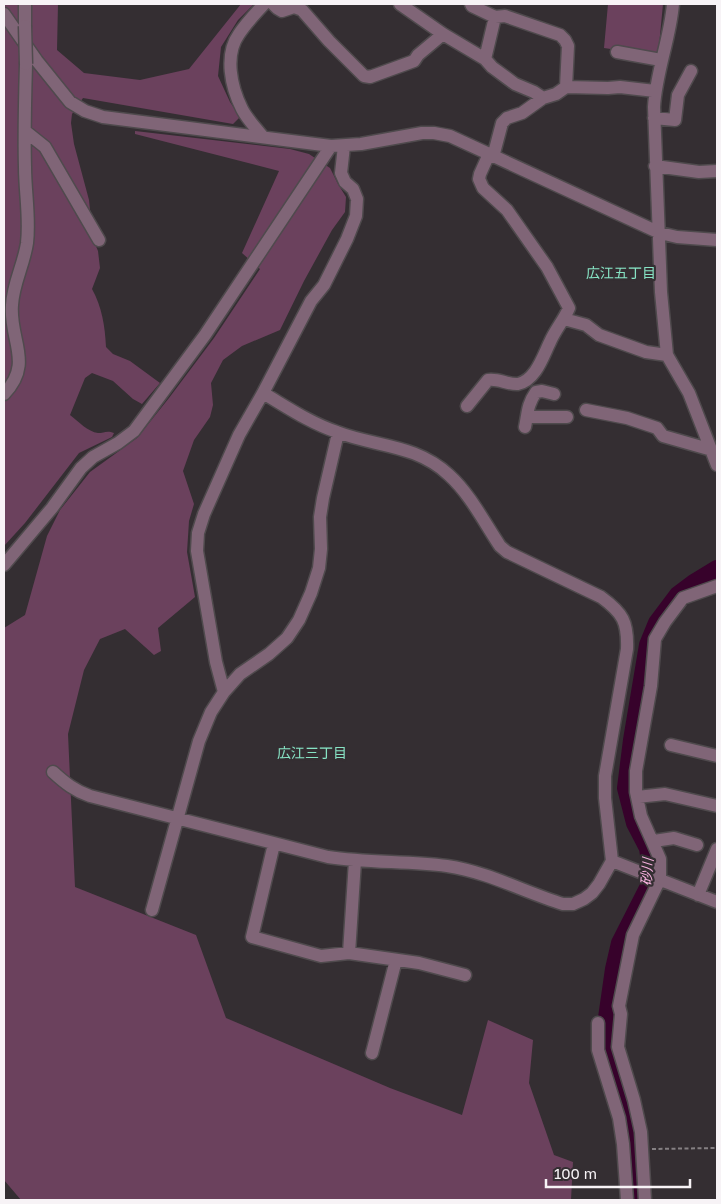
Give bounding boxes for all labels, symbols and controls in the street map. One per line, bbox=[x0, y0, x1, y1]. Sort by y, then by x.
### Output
district label: 広江五丁目 bbox=[586, 264, 656, 281]
district label: 広江三丁目 bbox=[277, 744, 347, 761]
water label: 砂川 bbox=[637, 855, 656, 887]
scale bar bbox=[546, 1156, 690, 1188]
text: 100 m bbox=[554, 1164, 597, 1182]

